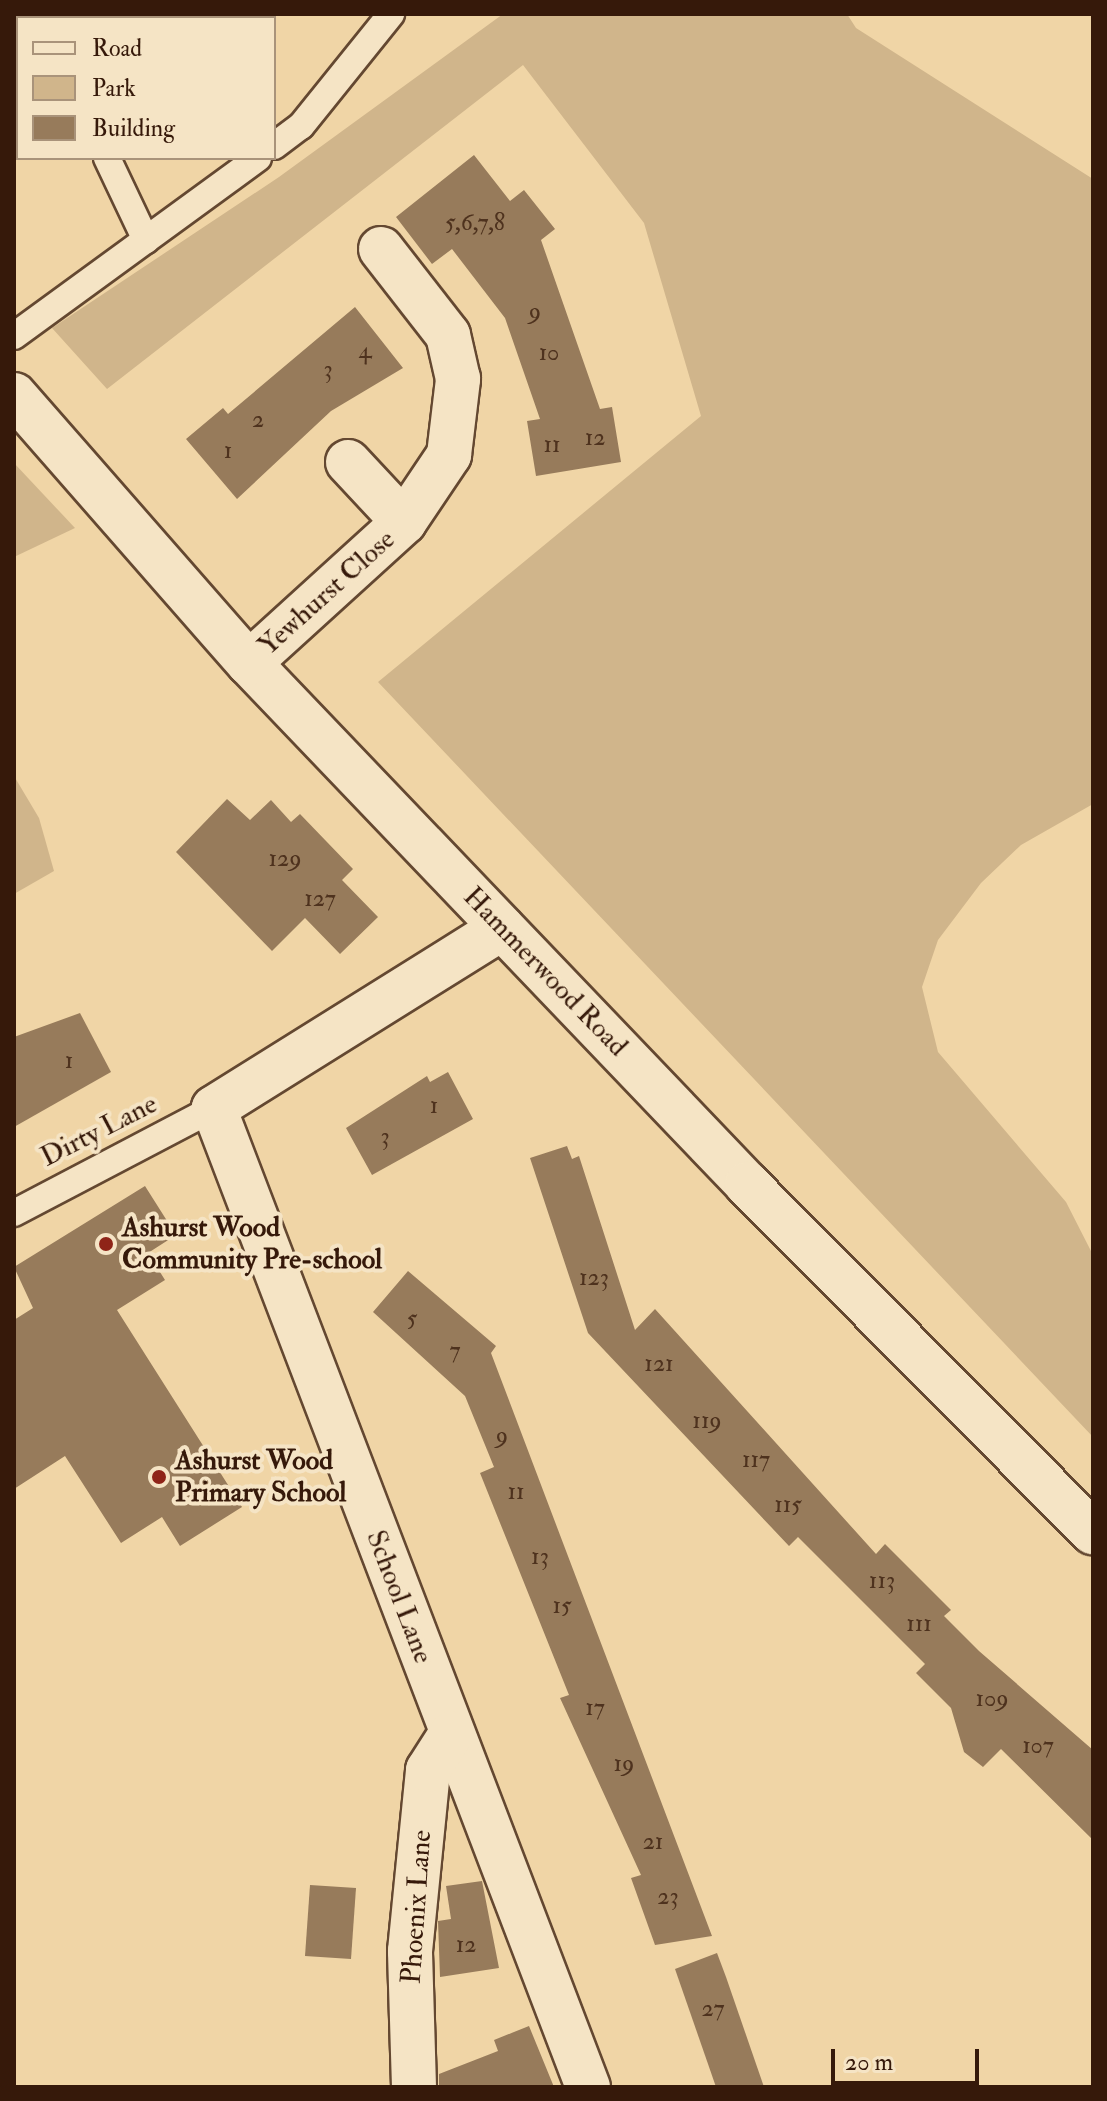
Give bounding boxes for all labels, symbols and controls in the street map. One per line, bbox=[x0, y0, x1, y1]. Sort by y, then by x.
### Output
legend bbox=[16, 16, 276, 160]
text: Road bbox=[92, 33, 142, 64]
text: Park bbox=[92, 73, 136, 104]
text: Building bbox=[92, 113, 175, 144]
house number: 5,6,7,8 bbox=[445, 209, 505, 237]
house number: 9 bbox=[529, 298, 541, 326]
house number: 4 bbox=[359, 337, 371, 365]
house number: 10 bbox=[539, 339, 559, 367]
house number: 3 bbox=[323, 356, 333, 384]
house number: 2 bbox=[252, 406, 264, 434]
house number: 12 bbox=[585, 424, 605, 452]
house number: 11 bbox=[543, 431, 561, 459]
house number: 1 bbox=[224, 437, 232, 465]
street label: Yewhurst Close bbox=[252, 523, 402, 663]
house number: 129 bbox=[268, 845, 302, 873]
street label: Hammerwood Road bbox=[456, 880, 634, 1064]
house number: 127 bbox=[304, 885, 336, 913]
house number: 1 bbox=[65, 1047, 73, 1075]
street label: Dirty Lane bbox=[35, 1087, 163, 1175]
house number: 1 bbox=[430, 1092, 438, 1120]
house number: 3 bbox=[380, 1123, 390, 1151]
place label: Ashurst Wood Community Pre-school bbox=[122, 1211, 382, 1277]
marker: Ashurst Wood Community Pre-school bbox=[97, 1235, 115, 1253]
house number: 123 bbox=[579, 1264, 609, 1292]
house number: 5 bbox=[407, 1305, 417, 1333]
house number: 7 bbox=[449, 1337, 461, 1365]
house number: 121 bbox=[644, 1350, 674, 1378]
house number: 119 bbox=[692, 1407, 722, 1435]
house number: 9 bbox=[496, 1422, 508, 1450]
place label: Ashurst Wood Primary School bbox=[175, 1444, 346, 1510]
house number: 117 bbox=[742, 1446, 770, 1474]
marker: Ashurst Wood Primary School bbox=[150, 1468, 168, 1486]
house number: 11 bbox=[507, 1478, 525, 1506]
house number: 115 bbox=[774, 1491, 802, 1519]
street label: School Lane bbox=[358, 1526, 440, 1668]
house number: 13 bbox=[531, 1543, 549, 1571]
house number: 113 bbox=[869, 1567, 895, 1595]
house number: 15 bbox=[552, 1592, 572, 1620]
house number: 111 bbox=[906, 1610, 932, 1638]
house number: 109 bbox=[975, 1685, 1009, 1713]
house number: 17 bbox=[585, 1694, 605, 1722]
house number: 107 bbox=[1022, 1732, 1054, 1760]
house number: 19 bbox=[614, 1750, 634, 1778]
house number: 21 bbox=[643, 1828, 663, 1856]
street label: Phoenix Lane bbox=[395, 1829, 439, 1985]
house number: 23 bbox=[657, 1883, 679, 1911]
house number: 12 bbox=[456, 1931, 476, 1959]
house number: 27 bbox=[701, 1995, 725, 2023]
scale bar bbox=[835, 2033, 983, 2083]
text: 20 m bbox=[845, 2047, 893, 2078]

